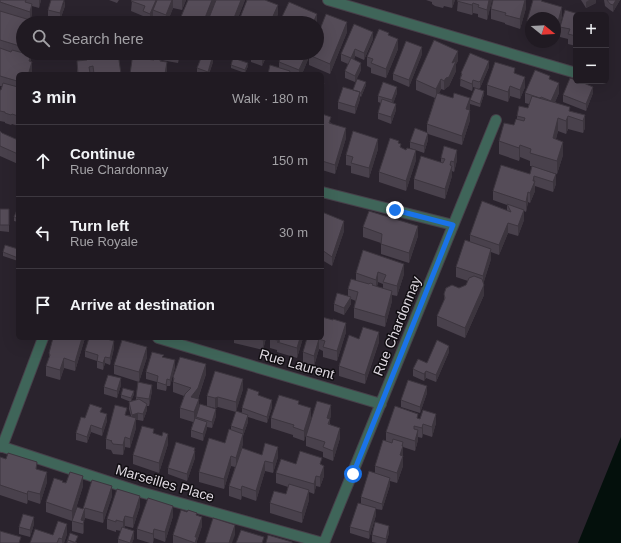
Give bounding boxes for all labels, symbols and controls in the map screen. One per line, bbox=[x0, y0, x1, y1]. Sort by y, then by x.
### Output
north arrow bbox=[525, 12, 561, 48]
map controls bbox=[573, 12, 609, 84]
button: + bbox=[573, 12, 609, 48]
search box bbox=[16, 16, 324, 60]
icon: search bbox=[30, 27, 52, 49]
text: Search here bbox=[62, 30, 144, 47]
button: − bbox=[573, 48, 609, 84]
text: 3 min bbox=[32, 88, 76, 107]
text: Walk · 180 m bbox=[232, 91, 308, 106]
text: Continue bbox=[70, 145, 135, 162]
icon: ahead bbox=[32, 150, 54, 172]
text: 150 m bbox=[272, 153, 308, 168]
text: Rue Chardonnay bbox=[70, 162, 168, 177]
route end bbox=[386, 201, 404, 219]
text: Turn left bbox=[70, 217, 129, 234]
icon: left bbox=[32, 222, 54, 244]
text: 30 m bbox=[279, 225, 308, 240]
text: Rue Royale bbox=[70, 234, 138, 249]
street label: Rue Chardonnay bbox=[370, 274, 424, 378]
icon: arrive bbox=[32, 294, 54, 316]
text: Arrive at destination bbox=[70, 296, 215, 313]
street label: Rue Laurent bbox=[258, 346, 336, 382]
street label: Marseilles Place bbox=[114, 461, 216, 505]
route start bbox=[344, 465, 362, 483]

